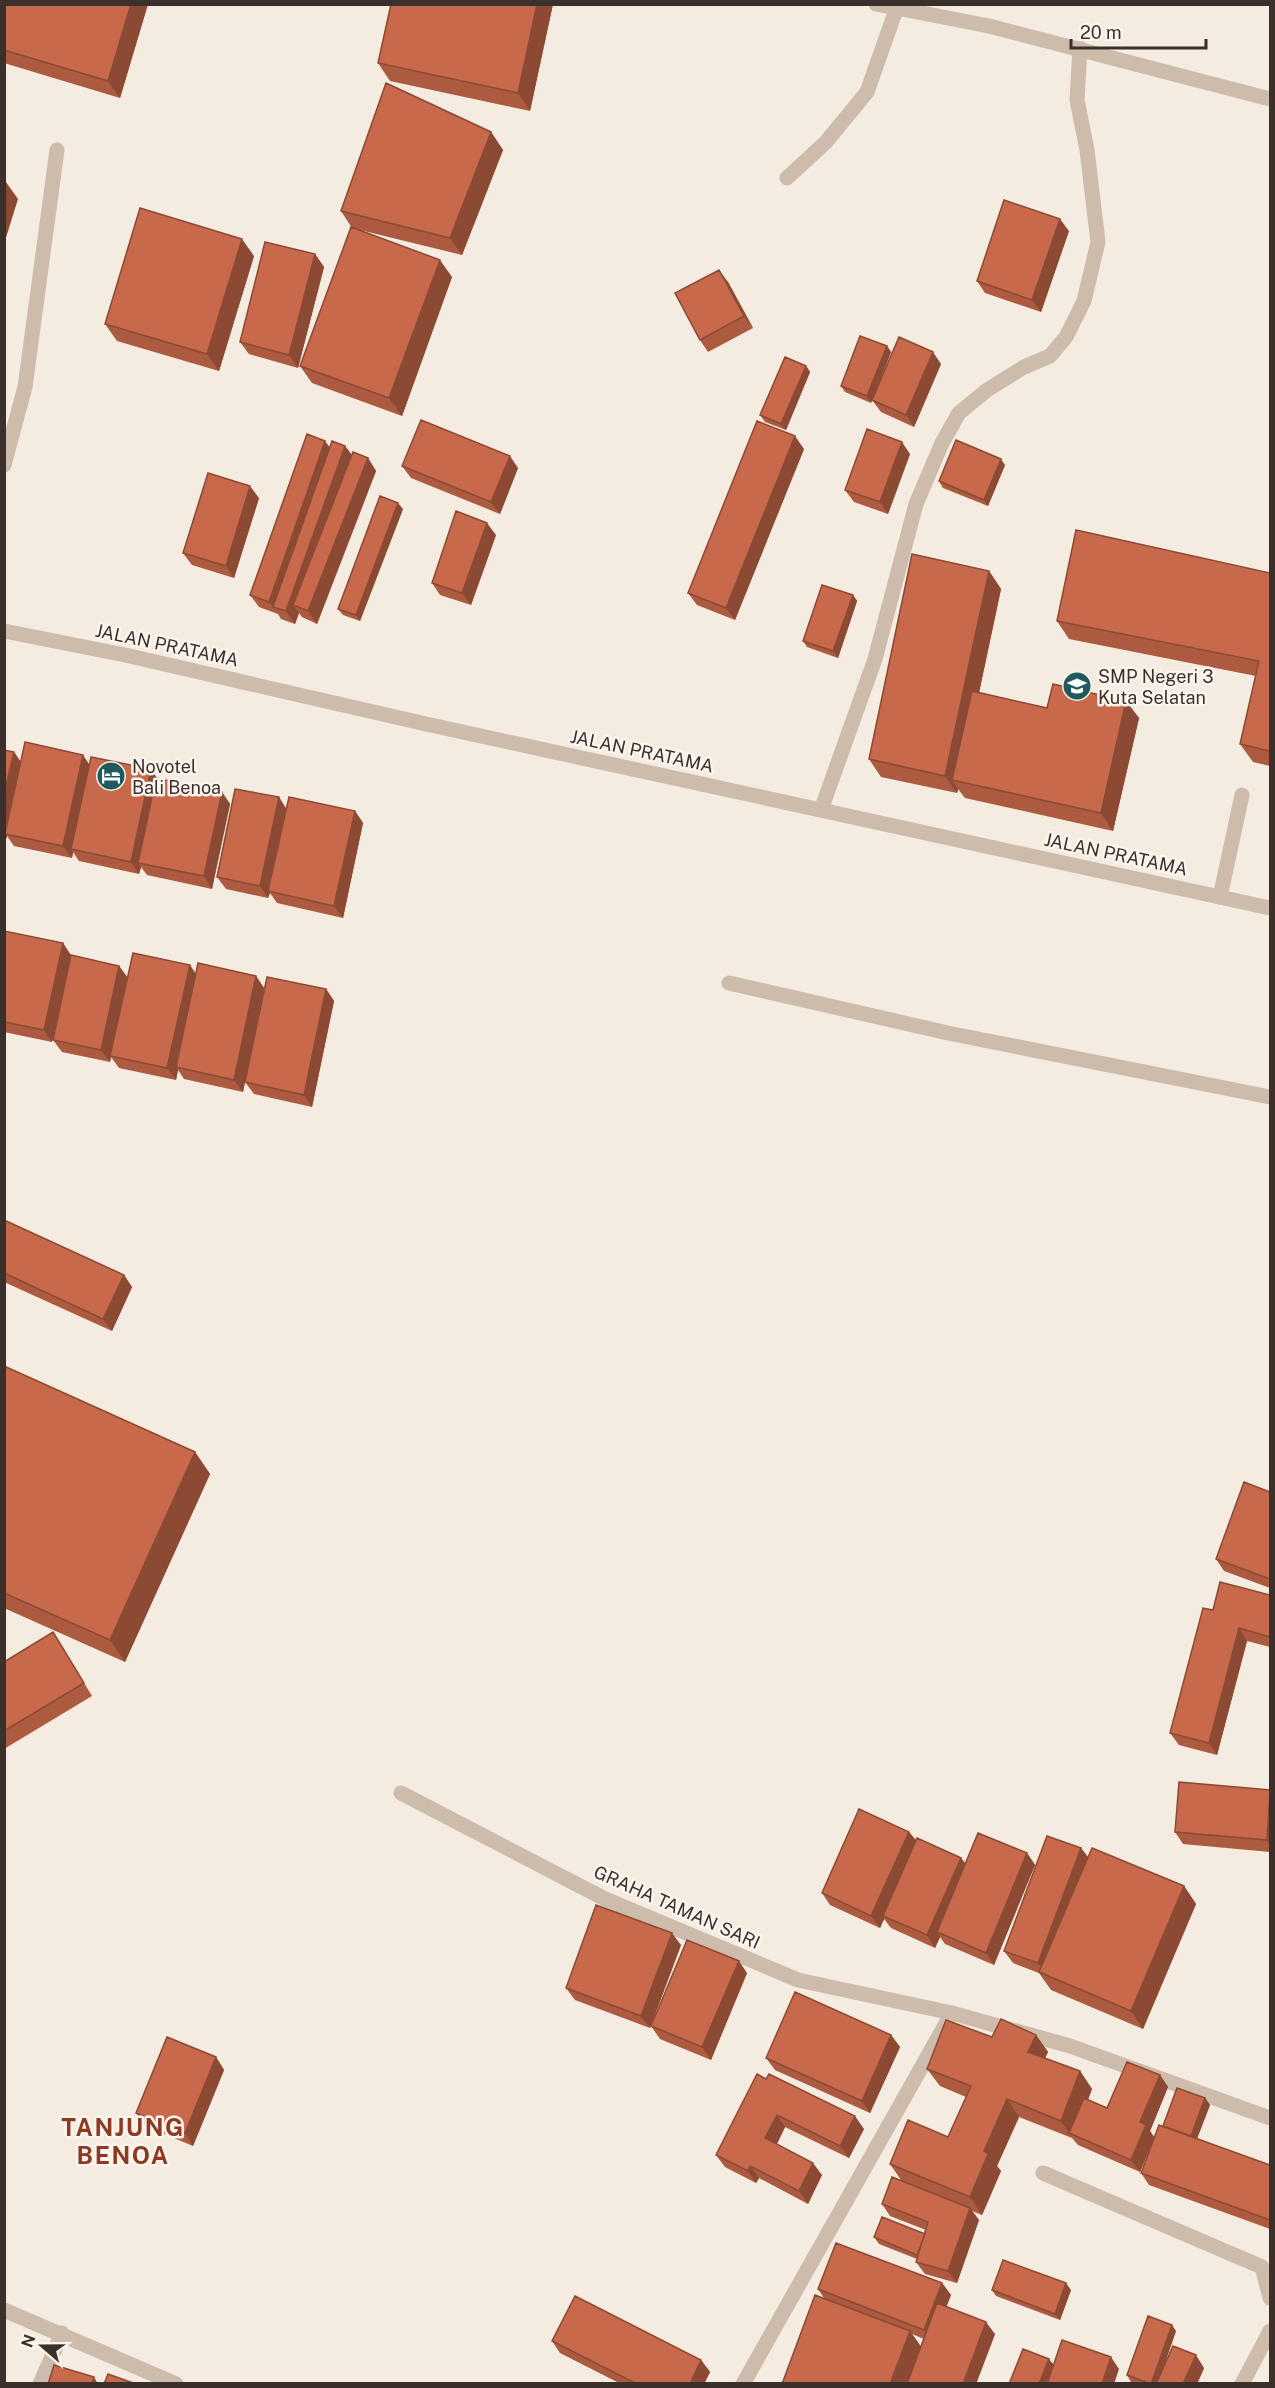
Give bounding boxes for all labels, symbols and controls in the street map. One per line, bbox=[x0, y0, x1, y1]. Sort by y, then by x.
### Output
scale bar bbox=[1071, 12, 1206, 50]
text: 20 m bbox=[1080, 22, 1122, 43]
street label: JALAN PRATAMA bbox=[93, 620, 241, 670]
place label: SMP Negeri 3 Kuta Selatan bbox=[1098, 666, 1214, 708]
school or university icon: SMP Negeri 3 Kuta Selatan bbox=[1061, 670, 1093, 702]
street label: JALAN PRATAMA bbox=[568, 726, 716, 776]
place label: Novotel Bali Benoa bbox=[132, 756, 221, 798]
hotel icon: Novotel Bali Benoa bbox=[95, 760, 127, 792]
street label: JALAN PRATAMA bbox=[1042, 829, 1190, 879]
street label: GRAHA TAMAN SARI bbox=[591, 1861, 763, 1953]
district label: TANJUNG BENOA bbox=[61, 2113, 185, 2169]
north arrow bbox=[12, 2316, 72, 2376]
text: N bbox=[17, 2332, 39, 2350]

